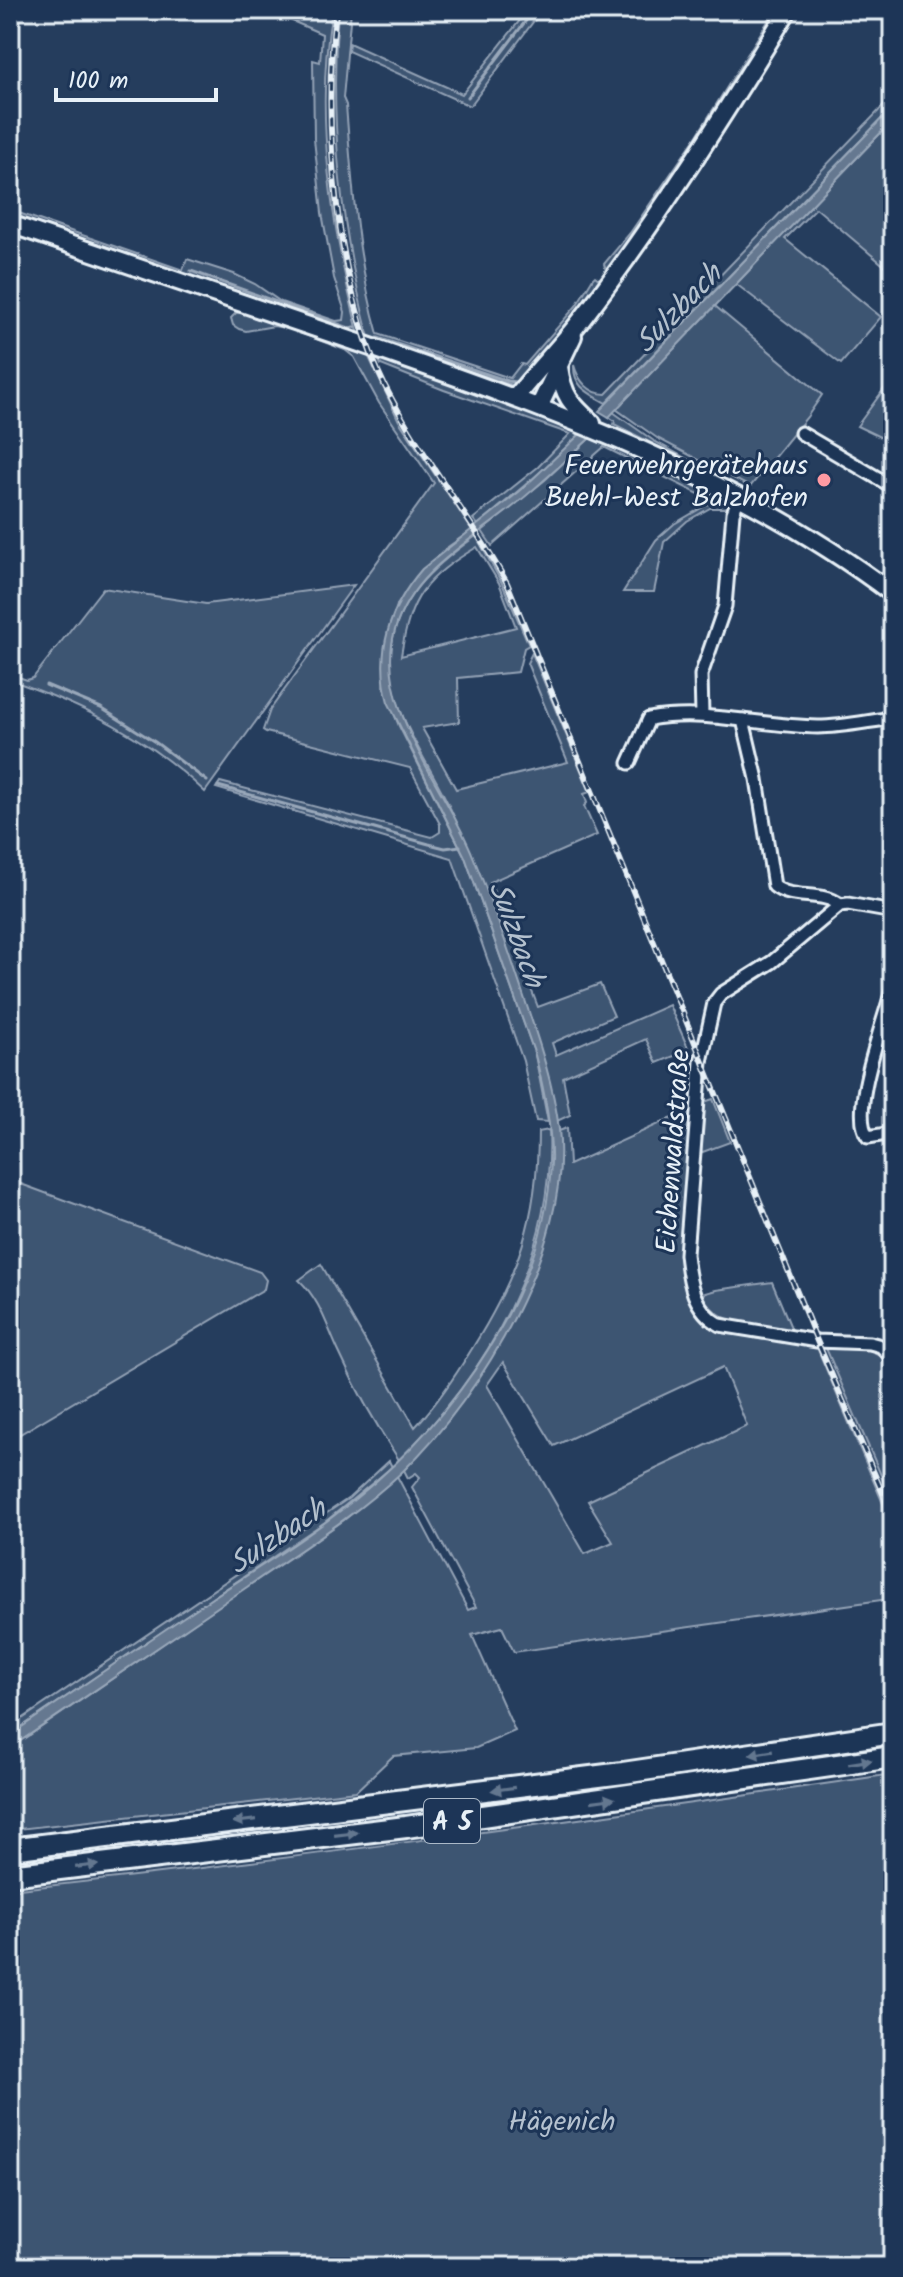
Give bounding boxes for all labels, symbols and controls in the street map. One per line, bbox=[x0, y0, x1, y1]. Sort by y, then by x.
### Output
scale bar bbox=[56, 52, 216, 102]
text: 100 m bbox=[68, 62, 128, 101]
water label: Sulzbach bbox=[624, 251, 737, 366]
place label: Feuerwehrgerätehaus Buehl-West Balzhofen bbox=[545, 444, 808, 521]
marker: Feuerwehrgerätehaus Buehl-West Balzhofen bbox=[815, 471, 833, 489]
water label: Sulzbach bbox=[474, 875, 558, 997]
street label: Eichenwaldstraße bbox=[645, 1047, 704, 1255]
water label: Sulzbach bbox=[219, 1485, 340, 1588]
one-way arrow bbox=[748, 1747, 773, 1759]
one-way arrow bbox=[848, 1755, 873, 1767]
one-way arrow bbox=[490, 1783, 515, 1796]
one-way arrow bbox=[591, 1793, 616, 1806]
road number: A 5 bbox=[424, 1799, 480, 1843]
one-way arrow bbox=[232, 1815, 257, 1828]
one-way arrow bbox=[333, 1828, 358, 1841]
one-way arrow bbox=[75, 1859, 100, 1872]
park label: Hägenich bbox=[509, 2100, 615, 2145]

